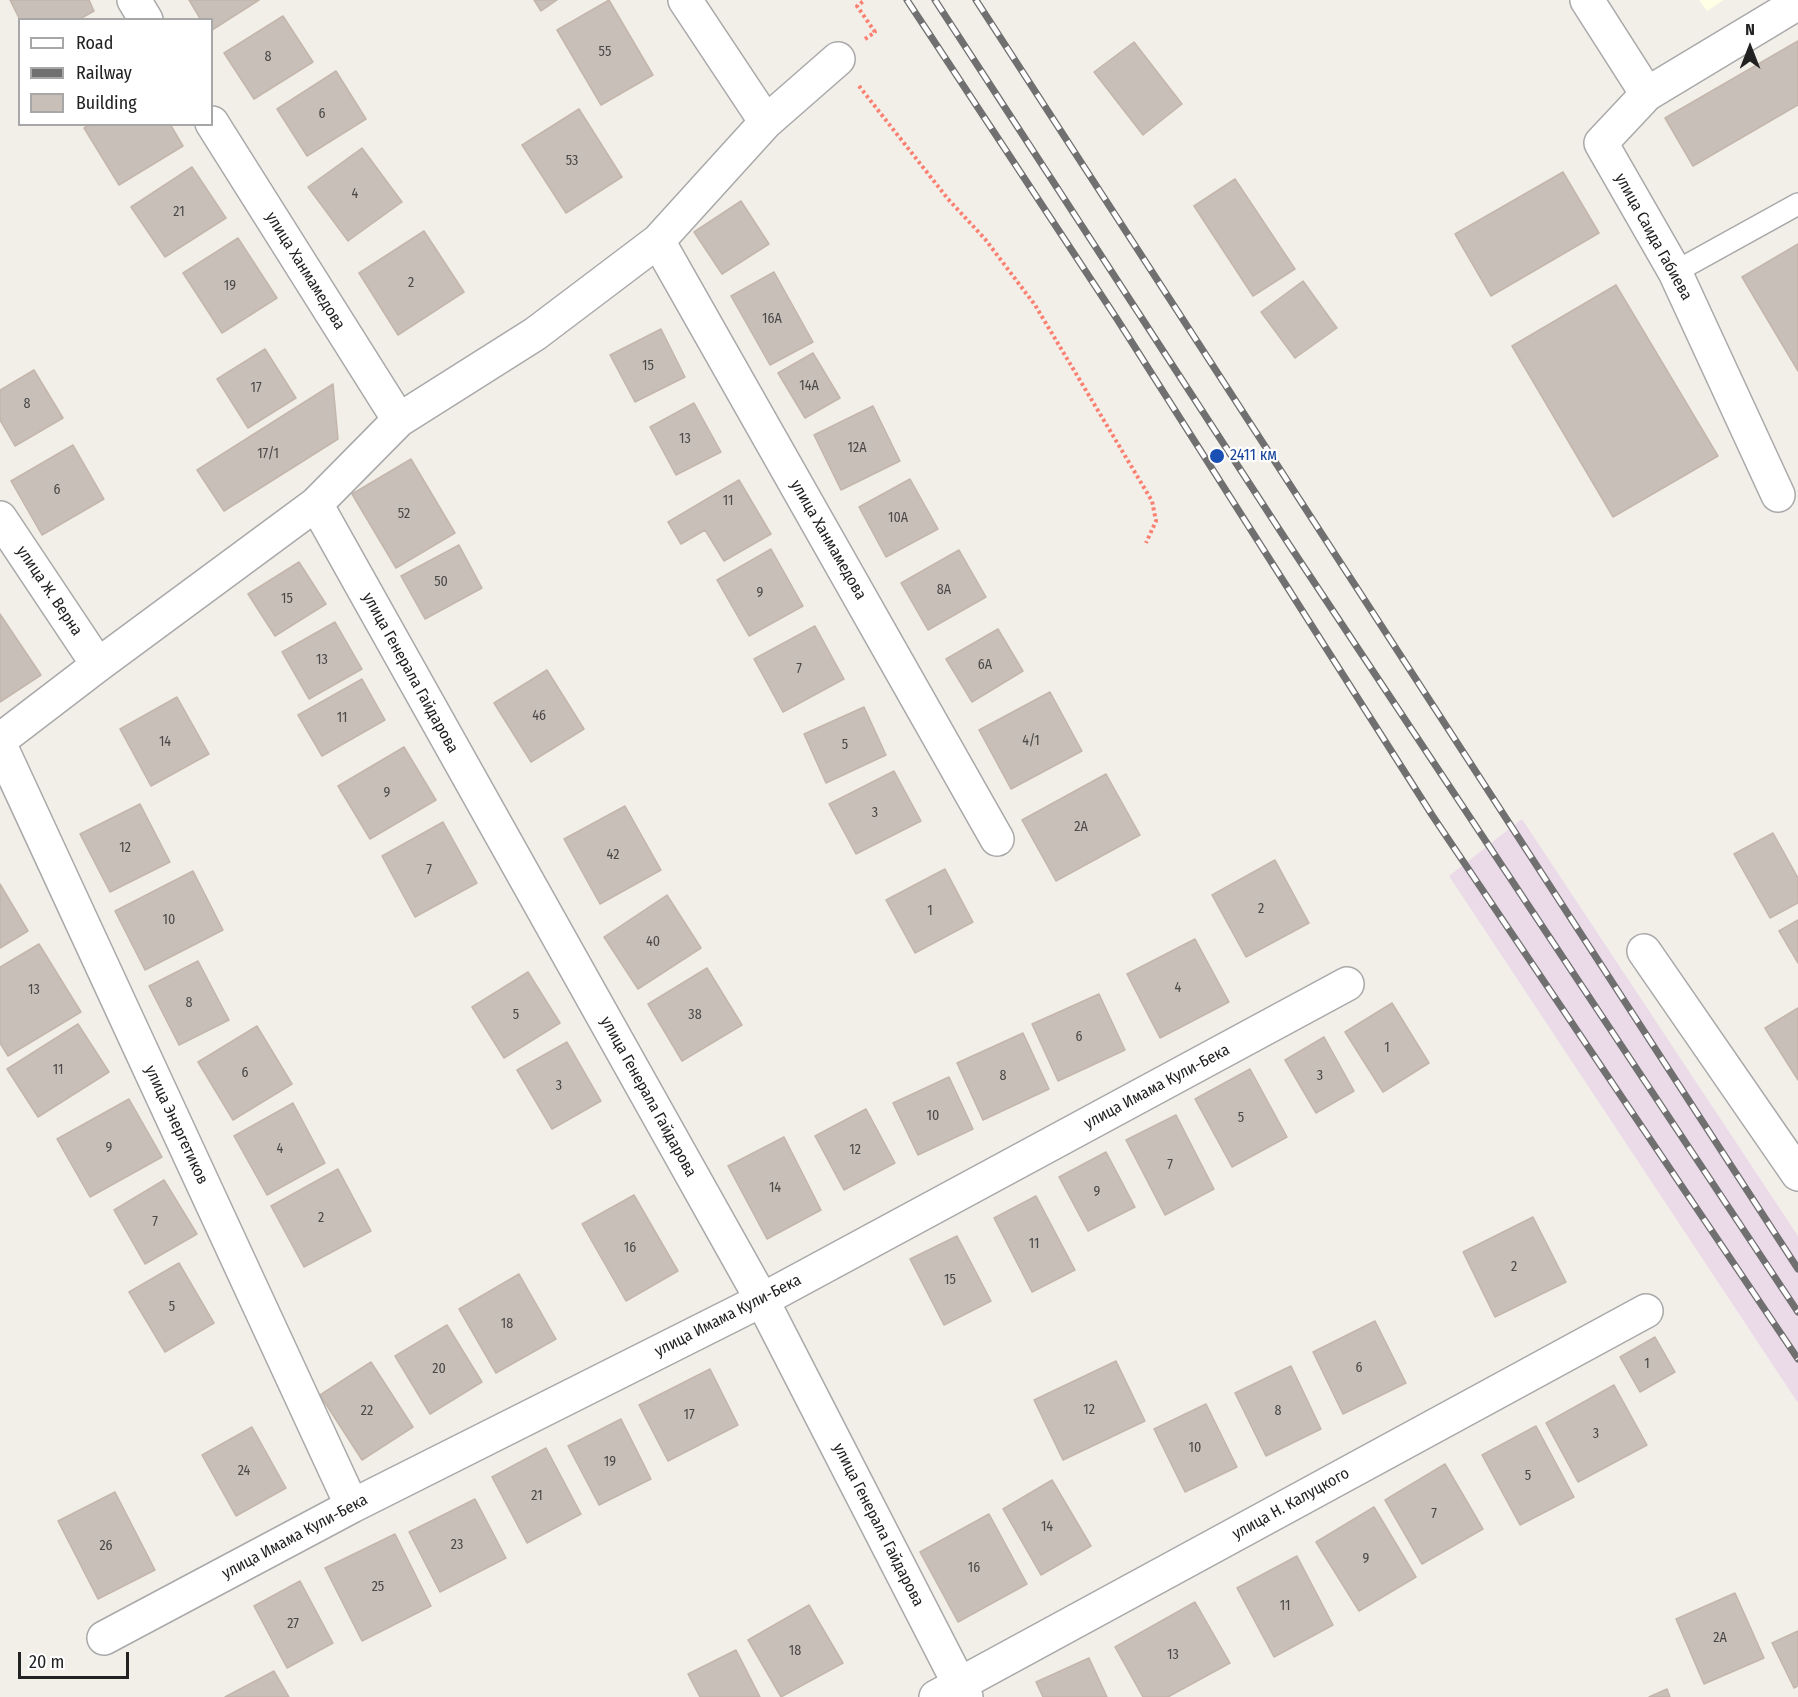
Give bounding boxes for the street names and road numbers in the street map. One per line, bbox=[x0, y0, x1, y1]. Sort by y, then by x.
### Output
street label: улица Саида Габиева bbox=[1610, 170, 1696, 304]
street label: улица Ханмамедова bbox=[261, 209, 349, 333]
street label: улица Ханмамедова bbox=[786, 477, 870, 603]
street label: улица Ж. Верна bbox=[12, 542, 86, 640]
street label: улица Генерала Гайдарова bbox=[358, 589, 462, 757]
street label: улица Генерала Гайдарова bbox=[596, 1013, 700, 1181]
street label: улица Имама Кули-Бека bbox=[1081, 1041, 1233, 1133]
street label: улица Энергетиков bbox=[140, 1063, 212, 1187]
street label: улица Имама Кули-Бека bbox=[651, 1271, 805, 1361]
street label: улица Генерала Гайдарова bbox=[828, 1440, 928, 1610]
street label: улица Н. Калуцкого bbox=[1229, 1464, 1353, 1544]
street label: улица Имама Кули-Бека bbox=[219, 1491, 371, 1583]

